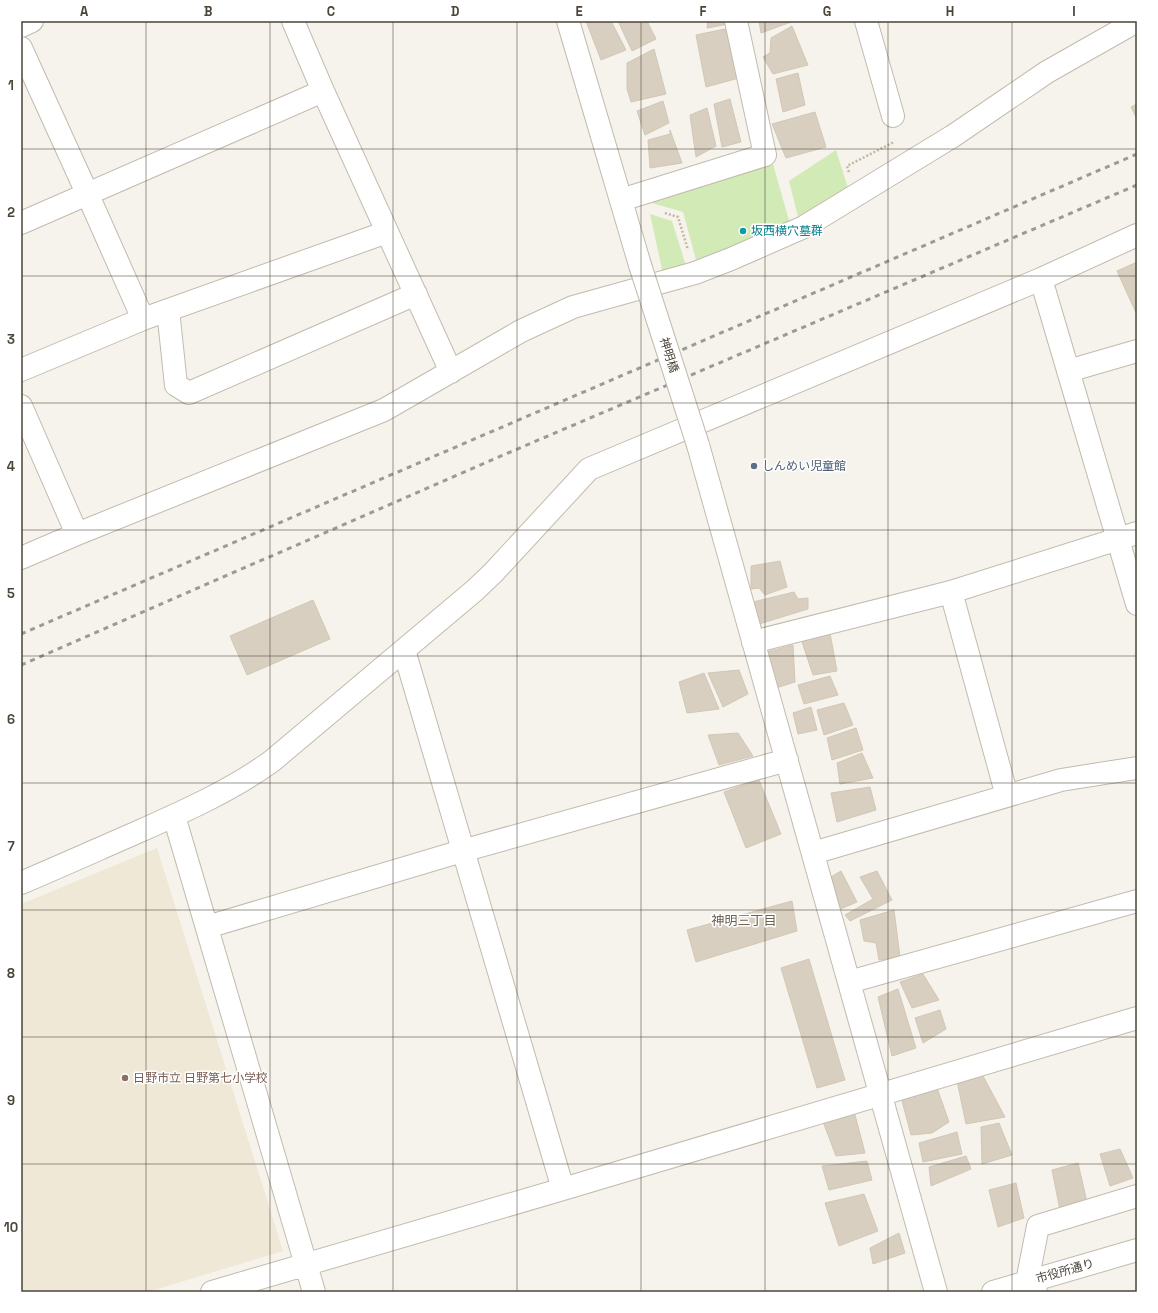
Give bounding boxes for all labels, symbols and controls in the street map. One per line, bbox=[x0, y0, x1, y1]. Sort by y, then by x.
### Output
text: A bbox=[80, 3, 89, 20]
text: B bbox=[204, 3, 213, 20]
text: C bbox=[327, 3, 335, 20]
text: D bbox=[451, 3, 460, 20]
text: E bbox=[575, 3, 583, 20]
text: F bbox=[700, 3, 707, 20]
text: G bbox=[823, 3, 831, 20]
text: H bbox=[946, 3, 954, 20]
text: I bbox=[1072, 3, 1076, 20]
text: 1 bbox=[8, 77, 14, 94]
text: 2 bbox=[7, 204, 15, 221]
place label: 坂西横穴墓群 bbox=[751, 223, 823, 239]
marker: 坂西横穴墓群 bbox=[738, 226, 748, 236]
text: 3 bbox=[7, 331, 15, 348]
street label: 神明橋 bbox=[656, 335, 682, 375]
text: 4 bbox=[7, 458, 15, 475]
place label: しんめい児童館 bbox=[762, 458, 846, 474]
marker: しんめい児童館 bbox=[749, 461, 759, 471]
text: 5 bbox=[7, 585, 15, 602]
text: 6 bbox=[7, 711, 15, 728]
text: 7 bbox=[7, 838, 15, 855]
district label: 神明三丁目 bbox=[711, 912, 777, 929]
text: 8 bbox=[7, 965, 15, 982]
place label: 日野市立 日野第七小学校 bbox=[133, 1070, 268, 1086]
marker: 日野市立 日野第七小学校 bbox=[120, 1073, 130, 1083]
text: 9 bbox=[7, 1092, 15, 1109]
text: 10 bbox=[4, 1219, 18, 1236]
street label: 市役所通り bbox=[1034, 1255, 1096, 1287]

